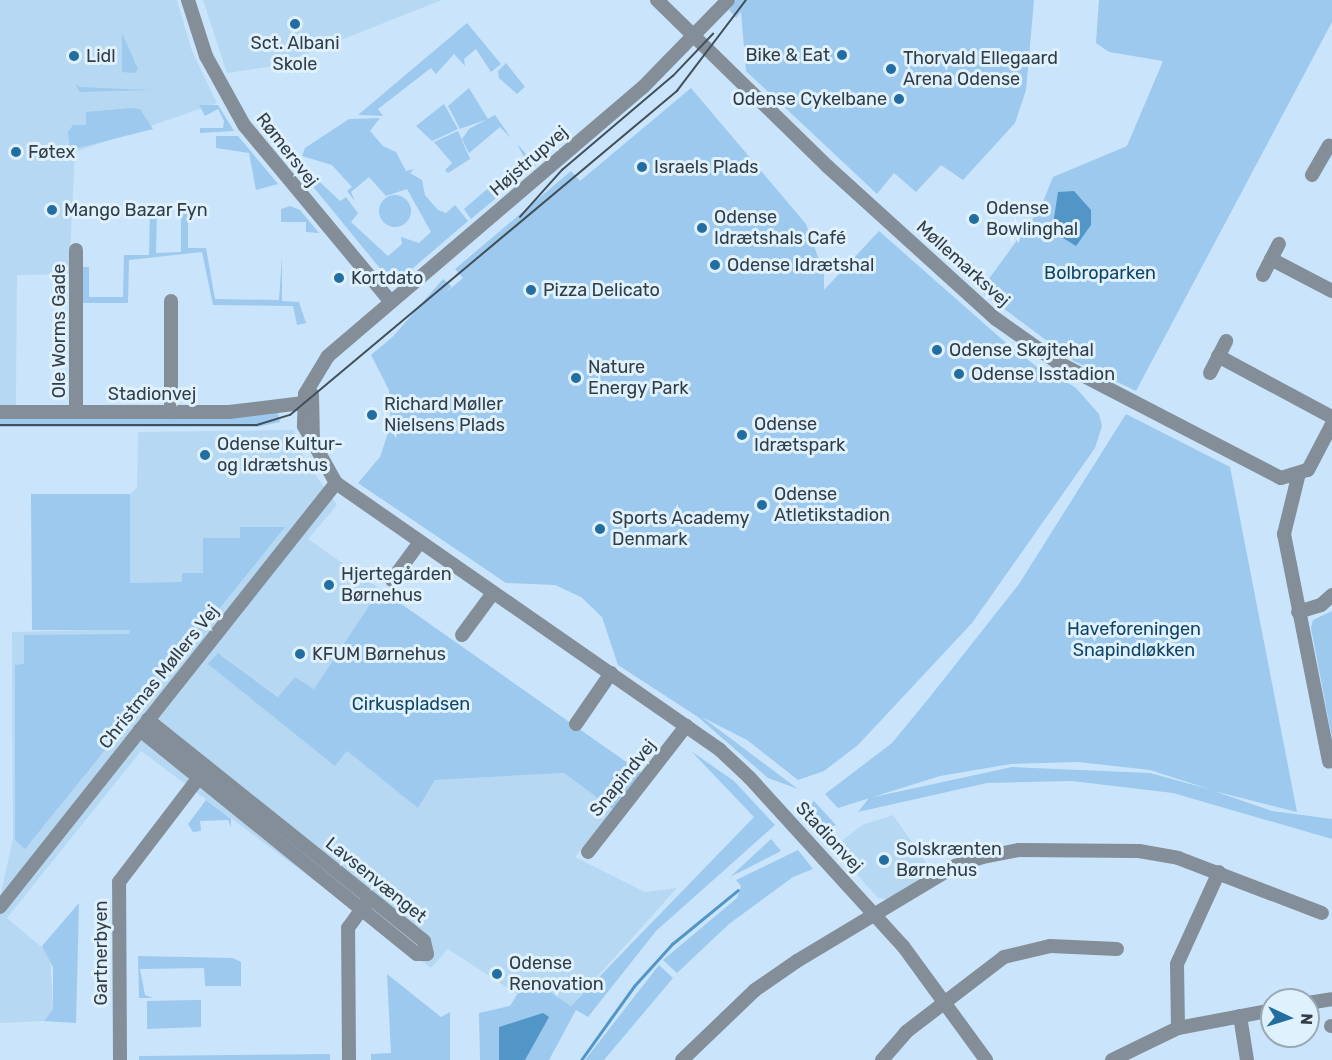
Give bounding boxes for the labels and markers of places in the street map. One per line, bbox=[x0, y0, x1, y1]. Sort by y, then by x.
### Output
marker: Sct. Albani Skole bbox=[288, 17, 302, 31]
place label: Sct. Albani Skole bbox=[250, 33, 340, 76]
place label: Bike & Eat bbox=[746, 44, 830, 66]
place label: Lidl bbox=[86, 45, 116, 67]
marker: Bike & Eat bbox=[835, 48, 849, 62]
place label: Thorvald Ellegaard Arena Odense bbox=[903, 48, 1058, 90]
marker: Lidl bbox=[67, 49, 81, 63]
marker: Thorvald Ellegaard Arena Odense bbox=[884, 62, 898, 76]
place label: Odense Cykelbane bbox=[733, 88, 887, 110]
marker: Odense Cykelbane bbox=[892, 92, 906, 106]
place label: Føtex bbox=[28, 141, 75, 163]
marker: Føtex bbox=[9, 145, 23, 159]
place label: Israels Plads bbox=[654, 156, 759, 178]
marker: Israels Plads bbox=[635, 160, 649, 174]
place label: Odense Bowlinghal bbox=[986, 198, 1078, 240]
place label: Mango Bazar Fyn bbox=[64, 199, 208, 221]
marker: Mango Bazar Fyn bbox=[45, 203, 59, 217]
place label: Odense Idrætshals Café bbox=[714, 207, 846, 250]
marker: Odense Bowlinghal bbox=[967, 212, 981, 226]
marker: Odense Idrætshals Café bbox=[695, 221, 709, 235]
place label: Odense Idrætshal bbox=[727, 254, 874, 276]
marker: Odense Idrætshal bbox=[708, 258, 722, 272]
place label: Kortdato bbox=[351, 267, 423, 289]
marker: Kortdato bbox=[332, 271, 346, 285]
place label: Pizza Delicato bbox=[543, 279, 660, 301]
marker: Pizza Delicato bbox=[524, 283, 538, 297]
place label: Odense Skøjtehal bbox=[949, 339, 1094, 361]
marker: Odense Skøjtehal bbox=[930, 343, 944, 357]
place label: Nature Energy Park bbox=[588, 357, 689, 400]
place label: Odense Isstadion bbox=[971, 363, 1115, 385]
marker: Odense Isstadion bbox=[952, 367, 966, 381]
marker: Nature Energy Park bbox=[569, 371, 583, 385]
place label: Richard Møller Nielsens Plads bbox=[384, 394, 505, 436]
marker: Richard Møller Nielsens Plads bbox=[365, 408, 379, 422]
place label: Odense Idrætspark bbox=[754, 414, 845, 456]
marker: Odense Idrætspark bbox=[735, 428, 749, 442]
place label: Odense Kultur- og Idrætshus bbox=[217, 434, 343, 476]
marker: Odense Kultur- og Idrætshus bbox=[198, 448, 212, 462]
place label: Odense Atletikstadion bbox=[774, 484, 890, 526]
marker: Odense Atletikstadion bbox=[755, 498, 769, 512]
place label: Sports Academy Denmark bbox=[612, 508, 750, 550]
marker: Sports Academy Denmark bbox=[593, 522, 607, 536]
place label: Hjertegården Børnehus bbox=[341, 564, 452, 606]
marker: Hjertegården Børnehus bbox=[322, 578, 336, 592]
place label: KFUM Børnehus bbox=[312, 643, 446, 665]
marker: KFUM Børnehus bbox=[293, 647, 307, 661]
place label: Solskrænten Børnehus bbox=[896, 839, 1002, 882]
marker: Solskrænten Børnehus bbox=[877, 853, 891, 867]
place label: Odense Renovation bbox=[509, 953, 604, 996]
marker: Odense Renovation bbox=[490, 967, 504, 981]

